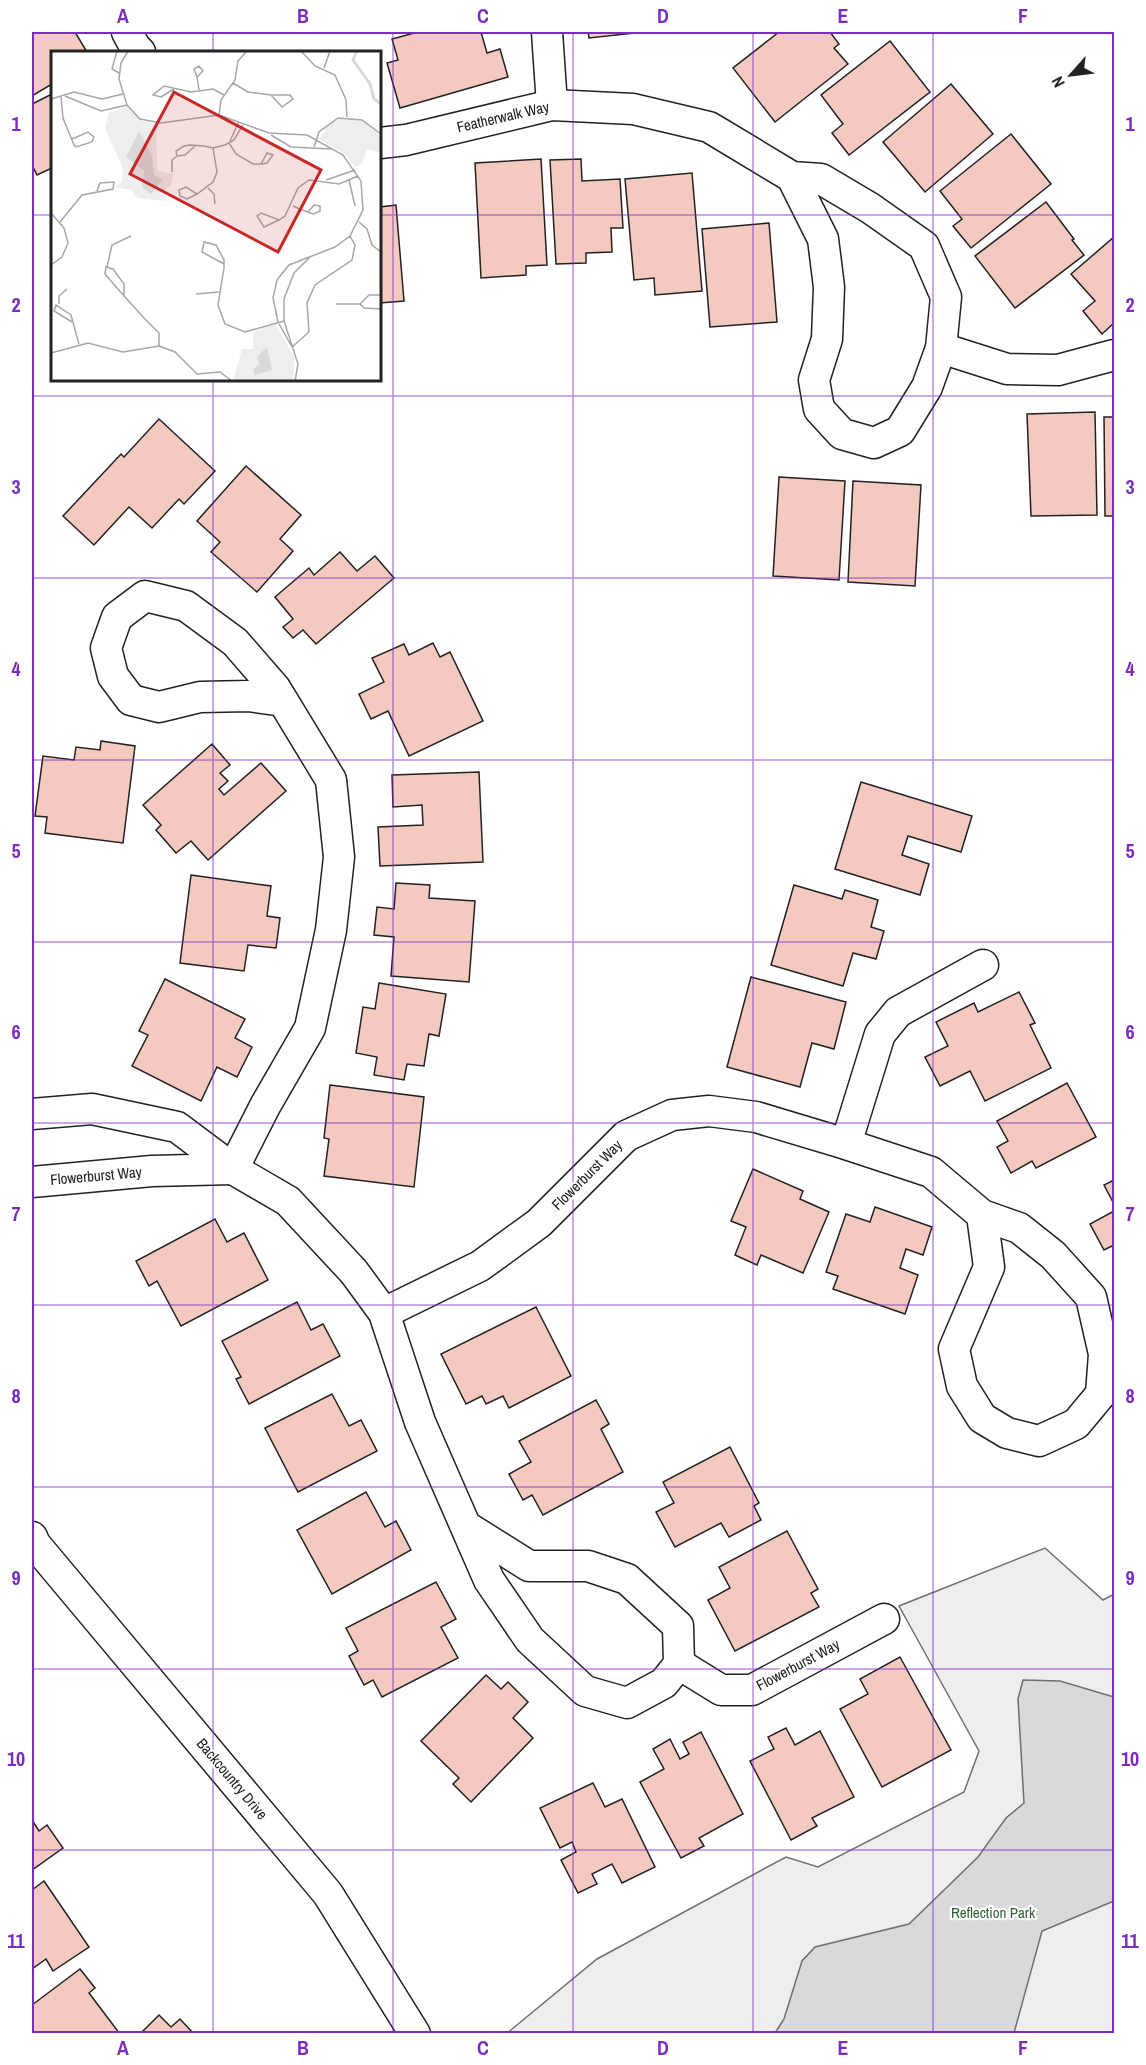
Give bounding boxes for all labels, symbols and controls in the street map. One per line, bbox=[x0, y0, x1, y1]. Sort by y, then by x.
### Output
text: A bbox=[117, 2, 129, 29]
text: B bbox=[297, 2, 309, 29]
text: C bbox=[477, 2, 489, 29]
text: D bbox=[657, 2, 669, 29]
text: E bbox=[838, 2, 849, 29]
text: F bbox=[1018, 2, 1028, 29]
north arrow bbox=[1041, 45, 1101, 105]
inset map bbox=[51, 51, 381, 381]
text: N bbox=[1046, 73, 1070, 91]
street label: Featherwalk Way bbox=[455, 96, 552, 137]
text: 1 bbox=[11, 110, 21, 137]
text: 1 bbox=[1125, 110, 1135, 137]
text: 2 bbox=[11, 291, 21, 318]
text: 2 bbox=[1125, 291, 1135, 318]
text: 3 bbox=[11, 473, 21, 500]
text: 3 bbox=[1125, 473, 1135, 500]
text: 4 bbox=[11, 655, 21, 682]
text: 4 bbox=[1125, 655, 1135, 682]
text: 5 bbox=[11, 837, 21, 864]
text: 5 bbox=[1125, 837, 1135, 864]
text: 6 bbox=[11, 1018, 21, 1045]
text: 6 bbox=[1125, 1018, 1135, 1045]
street label: Flowerburst Way bbox=[547, 1134, 627, 1215]
street label: Flowerburst Way bbox=[49, 1161, 143, 1190]
text: 7 bbox=[11, 1200, 21, 1227]
text: 7 bbox=[1125, 1200, 1135, 1227]
text: 8 bbox=[11, 1382, 21, 1409]
text: 8 bbox=[1125, 1382, 1135, 1409]
text: 9 bbox=[11, 1564, 21, 1591]
text: 9 bbox=[1125, 1564, 1135, 1591]
street label: Flowerburst Way bbox=[752, 1633, 844, 1695]
street label: Backcountry Drive bbox=[192, 1733, 273, 1824]
text: 10 bbox=[7, 1745, 25, 1772]
text: 10 bbox=[1121, 1745, 1139, 1772]
park label: Reflection Park bbox=[951, 1902, 1036, 1923]
text: 11 bbox=[7, 1927, 26, 1954]
text: 11 bbox=[1121, 1927, 1140, 1954]
text: A bbox=[117, 2034, 129, 2061]
text: B bbox=[297, 2034, 309, 2061]
text: C bbox=[477, 2034, 489, 2061]
text: D bbox=[657, 2034, 669, 2061]
text: E bbox=[838, 2034, 849, 2061]
text: F bbox=[1018, 2034, 1028, 2061]

